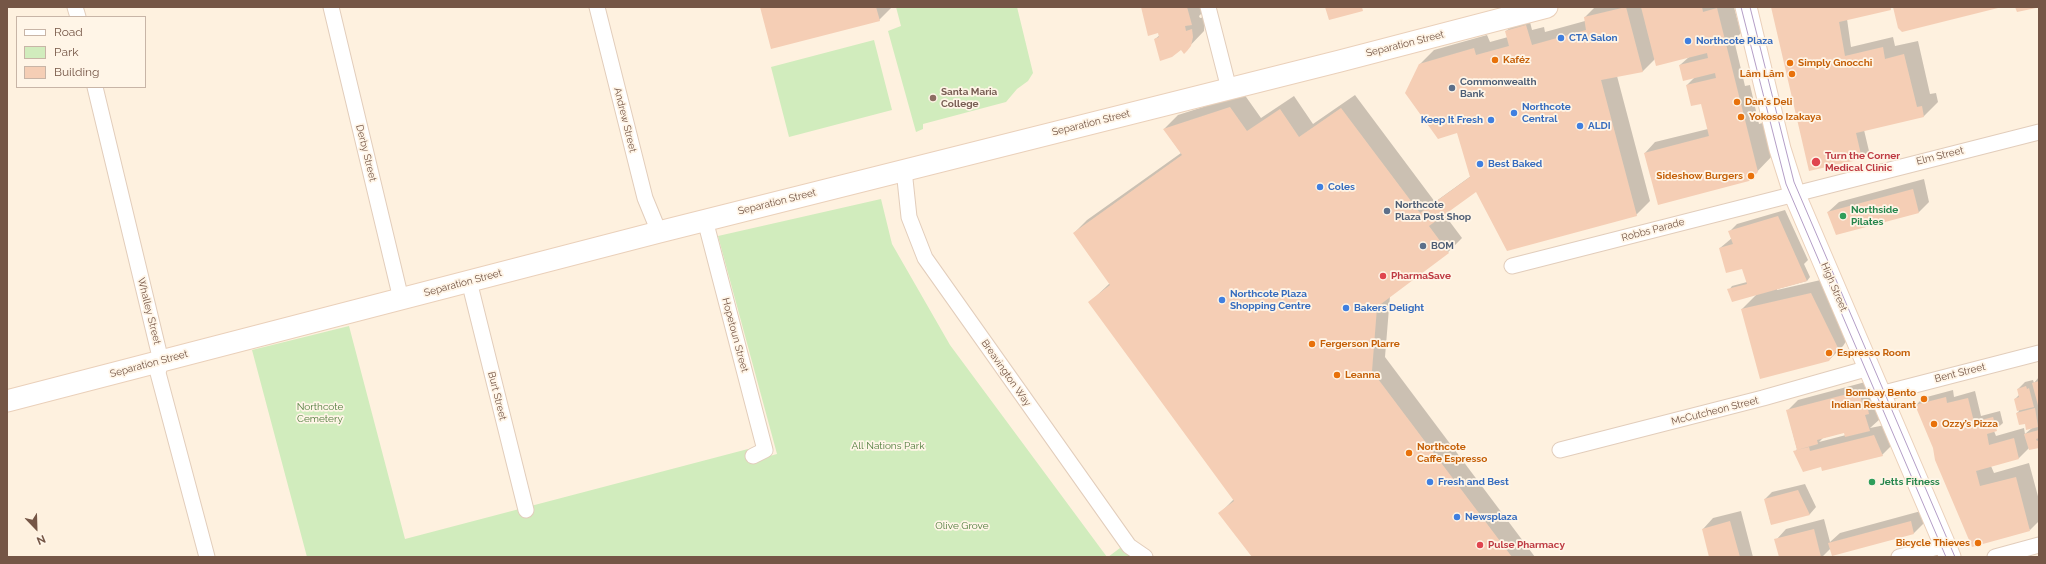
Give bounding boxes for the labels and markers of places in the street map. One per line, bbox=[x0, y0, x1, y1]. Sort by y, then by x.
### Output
place label: CTA Salon bbox=[1569, 32, 1618, 44]
marker: CTA Salon bbox=[1556, 33, 1566, 43]
place label: Northcote Plaza bbox=[1696, 35, 1773, 47]
marker: Northcote Plaza bbox=[1683, 36, 1693, 46]
place label: Kaféz bbox=[1503, 54, 1530, 66]
marker: Kaféz bbox=[1490, 55, 1500, 65]
place label: Simply Gnocchi bbox=[1798, 57, 1872, 69]
marker: Simply Gnocchi bbox=[1785, 58, 1795, 68]
place label: Lâm Lâm bbox=[1740, 68, 1784, 80]
marker: Lâm Lâm bbox=[1787, 69, 1797, 79]
place label: Commonwealth Bank bbox=[1460, 76, 1536, 100]
marker: Commonwealth Bank bbox=[1447, 83, 1457, 93]
place label: Santa Maria College bbox=[941, 86, 997, 110]
marker: Santa Maria College bbox=[928, 93, 938, 103]
place label: Dan's Deli bbox=[1745, 96, 1792, 108]
marker: Dan's Deli bbox=[1732, 97, 1742, 107]
place label: Northcote Central bbox=[1522, 101, 1571, 124]
marker: Northcote Central bbox=[1509, 108, 1519, 118]
place label: Yokoso Izakaya bbox=[1749, 111, 1821, 123]
marker: Yokoso Izakaya bbox=[1736, 112, 1746, 122]
place label: Keep It Fresh bbox=[1421, 114, 1483, 126]
marker: Keep It Fresh bbox=[1486, 115, 1496, 125]
place label: ALDI bbox=[1588, 120, 1611, 132]
marker: ALDI bbox=[1575, 121, 1585, 131]
place label: Turn the Corner Medical Clinic bbox=[1825, 150, 1900, 174]
marker: Turn the Corner Medical Clinic bbox=[1810, 156, 1822, 168]
place label: Best Baked bbox=[1488, 158, 1542, 170]
marker: Best Baked bbox=[1475, 159, 1485, 169]
place label: Sideshow Burgers bbox=[1656, 170, 1743, 182]
marker: Sideshow Burgers bbox=[1746, 171, 1756, 181]
place label: Coles bbox=[1328, 181, 1355, 193]
marker: Coles bbox=[1315, 182, 1325, 192]
place label: Northcote Plaza Post Shop bbox=[1395, 199, 1471, 222]
place label: Northside Pilates bbox=[1851, 204, 1898, 228]
marker: Northcote Plaza Post Shop bbox=[1382, 206, 1392, 216]
marker: Northside Pilates bbox=[1838, 211, 1848, 221]
place label: BOM bbox=[1431, 240, 1454, 252]
marker: BOM bbox=[1418, 241, 1428, 251]
place label: PharmaSave bbox=[1391, 270, 1451, 282]
marker: PharmaSave bbox=[1378, 271, 1388, 281]
place label: Northcote Plaza Shopping Centre bbox=[1230, 288, 1311, 312]
marker: Northcote Plaza Shopping Centre bbox=[1217, 295, 1227, 305]
place label: Bakers Delight bbox=[1354, 302, 1424, 314]
marker: Bakers Delight bbox=[1341, 303, 1351, 313]
place label: Fergerson Plarre bbox=[1320, 338, 1400, 350]
marker: Fergerson Plarre bbox=[1307, 339, 1317, 349]
place label: Espresso Room bbox=[1837, 347, 1910, 359]
marker: Espresso Room bbox=[1824, 348, 1834, 358]
place label: Leanna bbox=[1345, 369, 1380, 381]
marker: Leanna bbox=[1332, 370, 1342, 380]
place label: Bombay Bento Indian Restaurant bbox=[1831, 387, 1916, 410]
marker: Bombay Bento Indian Restaurant bbox=[1919, 394, 1929, 404]
place label: Ozzy’s Pizza bbox=[1942, 418, 1998, 430]
marker: Ozzy’s Pizza bbox=[1929, 419, 1939, 429]
place label: Northcote Caffe Espresso bbox=[1417, 441, 1487, 464]
marker: Northcote Caffe Espresso bbox=[1404, 448, 1414, 458]
place label: Fresh and Best bbox=[1438, 476, 1509, 488]
place label: Jetts Fitness bbox=[1880, 476, 1940, 488]
marker: Fresh and Best bbox=[1425, 477, 1435, 487]
marker: Jetts Fitness bbox=[1867, 477, 1877, 487]
place label: Newsplaza bbox=[1465, 511, 1517, 523]
marker: Newsplaza bbox=[1452, 512, 1462, 522]
place label: Bicycle Thieves bbox=[1896, 537, 1970, 549]
marker: Bicycle Thieves bbox=[1973, 538, 1983, 548]
place label: Pulse Pharmacy bbox=[1488, 539, 1565, 551]
marker: Pulse Pharmacy bbox=[1475, 540, 1485, 550]

